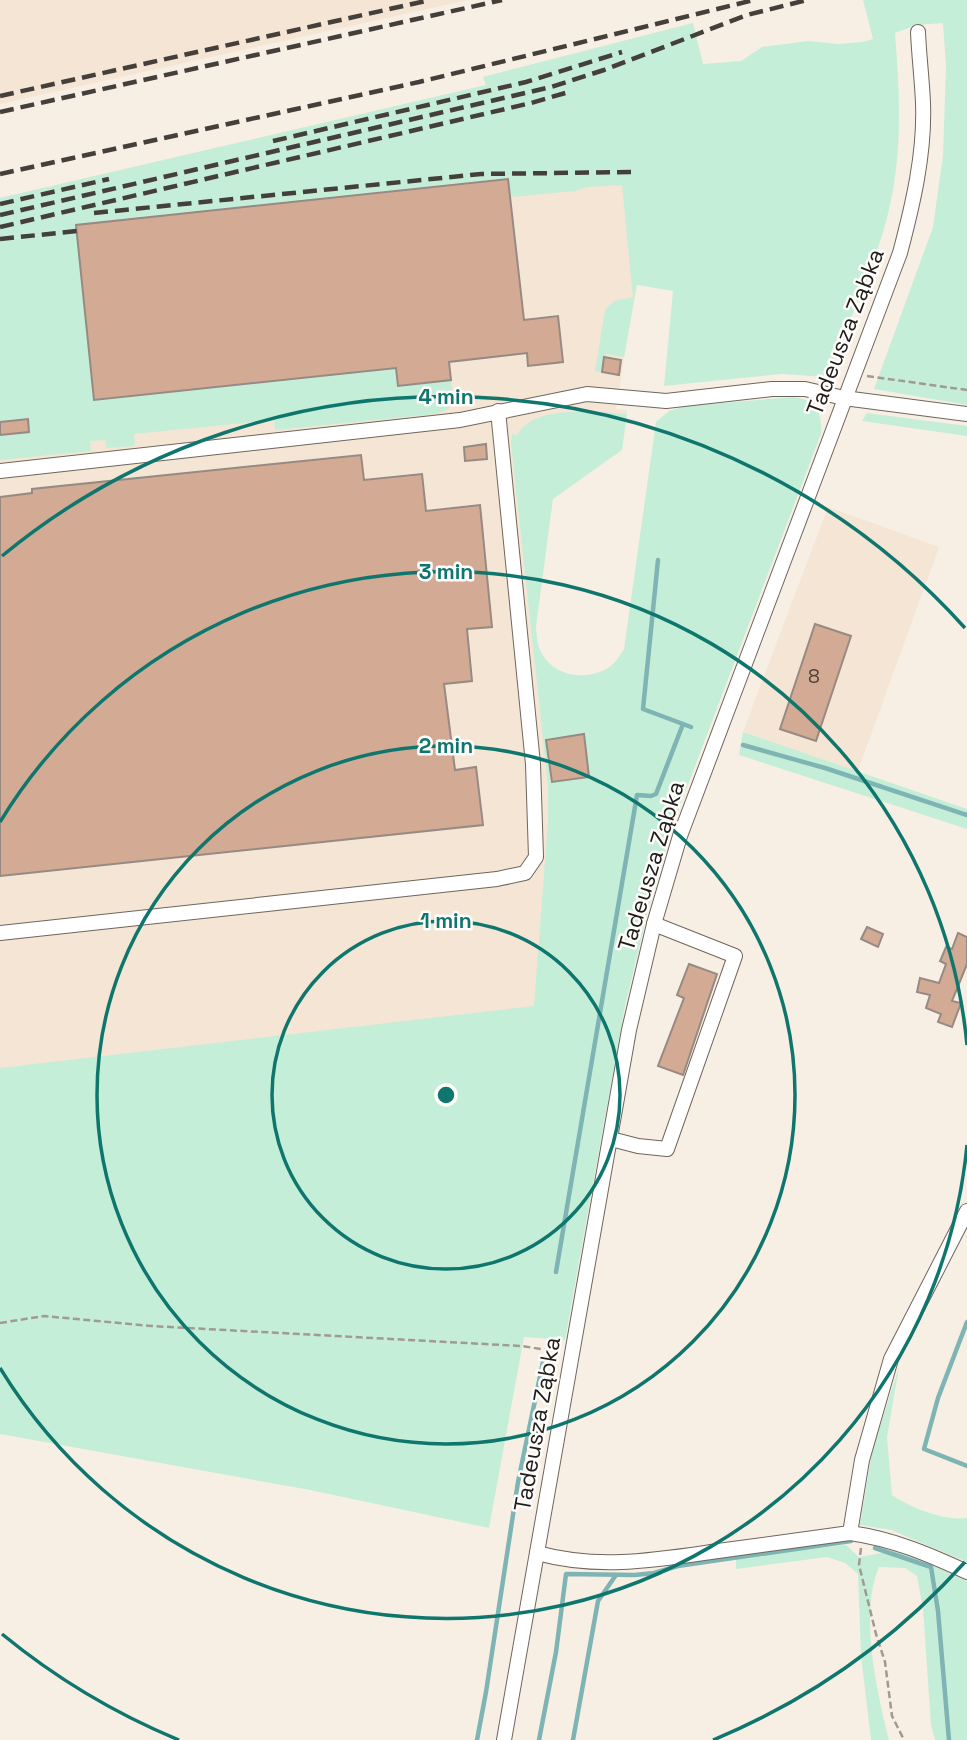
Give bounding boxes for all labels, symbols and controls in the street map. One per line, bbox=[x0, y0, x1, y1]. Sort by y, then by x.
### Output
street label: Tadeusza Ząbka bbox=[799, 244, 891, 420]
text: 4 min bbox=[418, 383, 474, 410]
text: 3 min bbox=[419, 558, 473, 585]
house number: 8 bbox=[808, 664, 820, 689]
text: 2 min bbox=[419, 732, 473, 759]
street label: Tadeusza Ząbka bbox=[611, 777, 691, 955]
text: 1 min bbox=[420, 907, 472, 934]
centre of rings bbox=[434, 1083, 458, 1107]
street label: Tadeusza Ząbka bbox=[507, 1334, 567, 1514]

